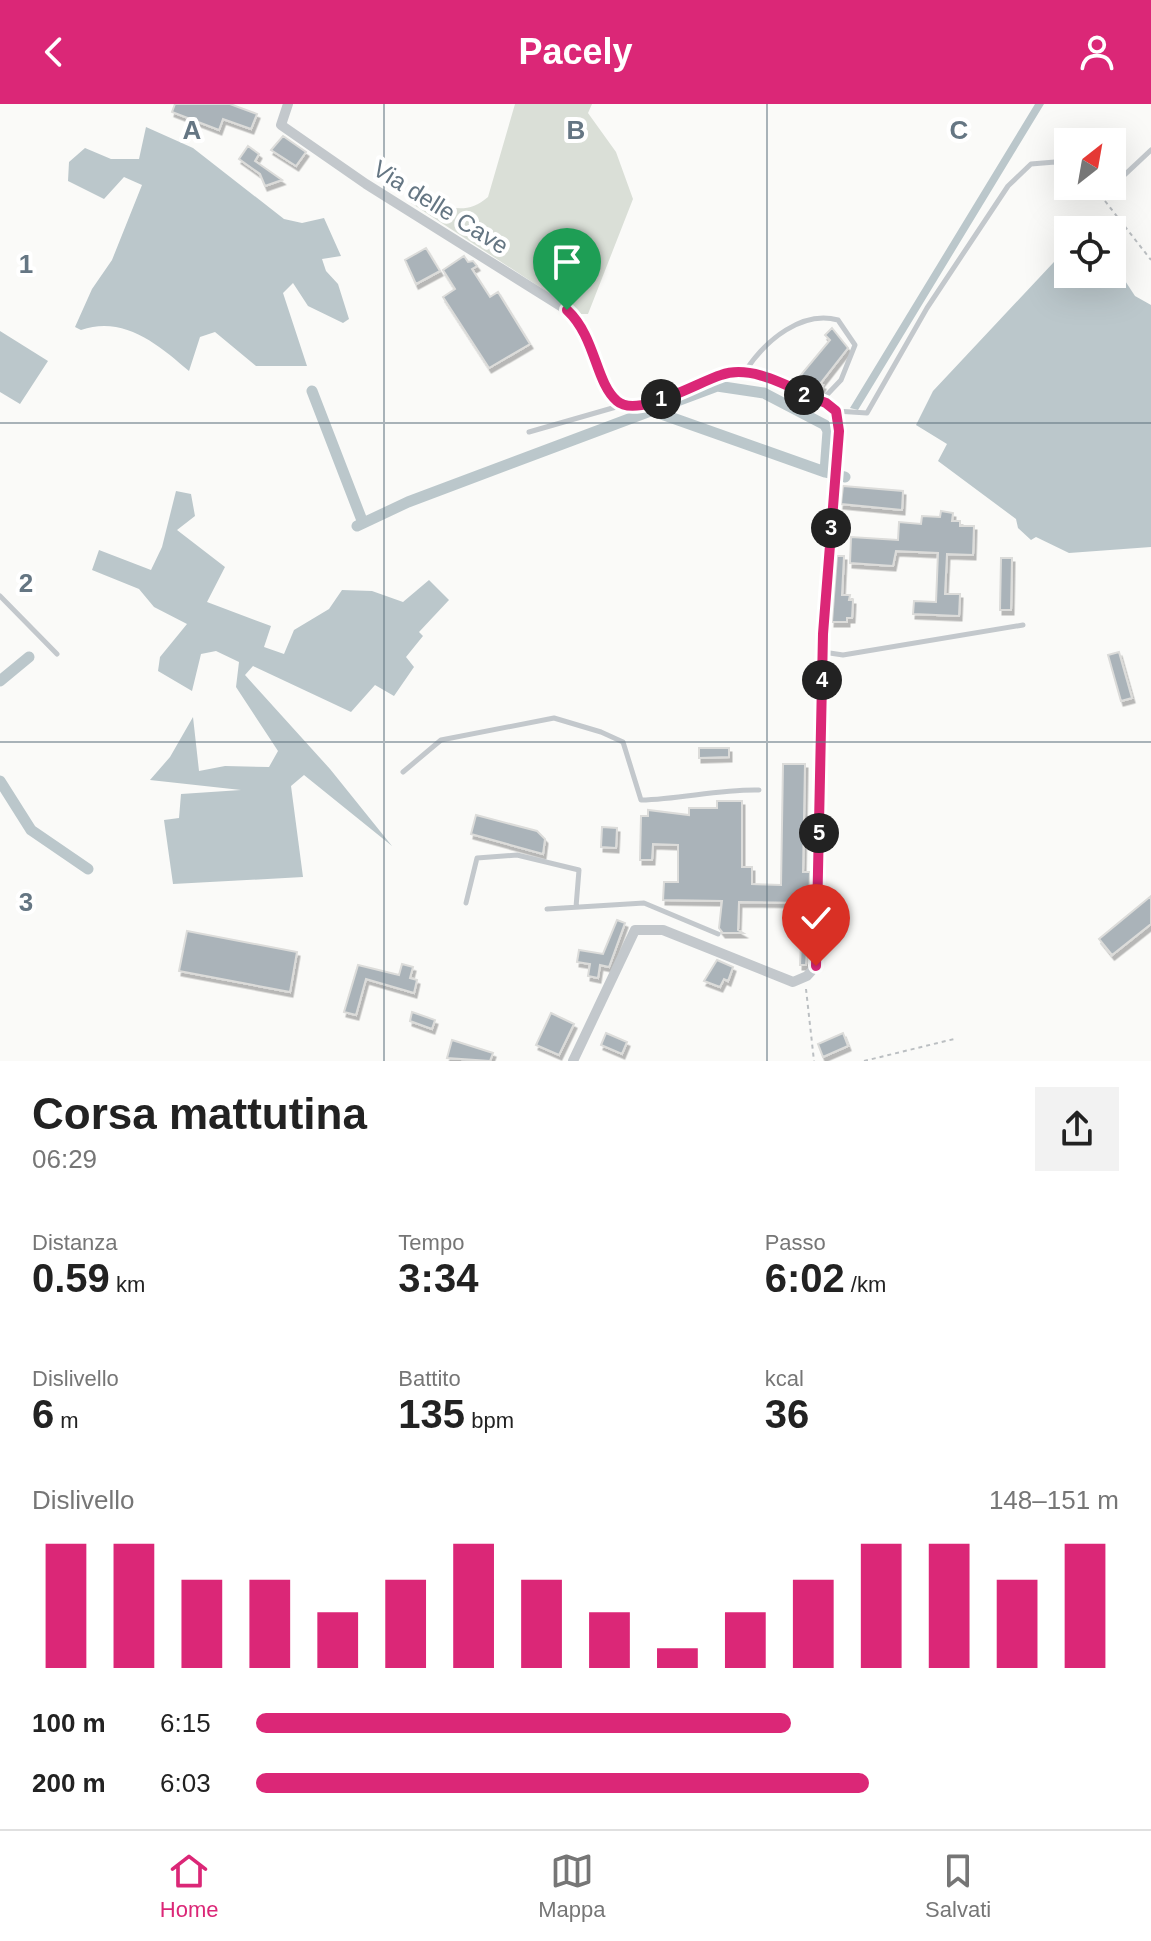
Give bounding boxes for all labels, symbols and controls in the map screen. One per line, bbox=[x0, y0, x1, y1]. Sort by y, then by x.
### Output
icon: back bbox=[32, 30, 76, 74]
icon: person bbox=[1075, 30, 1119, 74]
text: Pacely bbox=[518, 31, 633, 72]
text: A bbox=[183, 115, 202, 145]
text: B bbox=[567, 115, 585, 145]
text: C bbox=[950, 115, 969, 145]
north arrow bbox=[1054, 128, 1126, 200]
map controls bbox=[1054, 128, 1126, 288]
street label: Via delle Cave bbox=[368, 155, 514, 259]
button: locate bbox=[1054, 216, 1126, 288]
pin bbox=[533, 228, 601, 310]
icon: arrive bbox=[545, 240, 589, 284]
text: 1 bbox=[19, 249, 33, 279]
pin: 2 bbox=[784, 375, 824, 415]
pin: 1 bbox=[641, 379, 681, 419]
text: 2 bbox=[798, 382, 810, 407]
text: 1 bbox=[655, 386, 667, 411]
pin: 3 bbox=[811, 508, 851, 548]
text: 3 bbox=[825, 515, 837, 540]
text: 2 bbox=[19, 568, 33, 598]
pin: 4 bbox=[802, 660, 842, 700]
text: 4 bbox=[816, 667, 828, 692]
pin: 5 bbox=[799, 813, 839, 853]
text: 5 bbox=[813, 820, 825, 845]
pin bbox=[782, 884, 850, 966]
text: 3 bbox=[19, 887, 33, 917]
icon: check bbox=[794, 896, 838, 940]
button: share bbox=[1035, 1087, 1119, 1171]
text: Corsa mattutina bbox=[32, 1089, 367, 1138]
text: 06:29 bbox=[32, 1144, 97, 1174]
text: Distanza bbox=[32, 1230, 118, 1255]
text: Tempo bbox=[398, 1230, 464, 1255]
text: Passo bbox=[765, 1230, 826, 1255]
text: 0.59 bbox=[32, 1256, 110, 1300]
text: 3:34 bbox=[398, 1256, 478, 1300]
text: 6:02 bbox=[765, 1256, 845, 1300]
text: km bbox=[110, 1272, 145, 1297]
text: /km bbox=[845, 1272, 886, 1297]
text: Dislivello bbox=[32, 1366, 119, 1391]
text: Battito bbox=[398, 1366, 461, 1391]
text: kcal bbox=[765, 1366, 804, 1391]
text: 6 bbox=[32, 1392, 54, 1436]
text: 135 bbox=[398, 1392, 465, 1436]
text: 36 bbox=[765, 1392, 809, 1436]
text: m bbox=[54, 1408, 79, 1433]
text: bpm bbox=[465, 1408, 514, 1433]
text: Dislivello bbox=[32, 1485, 135, 1515]
text: 148–151 m bbox=[989, 1485, 1119, 1515]
text: 100 m bbox=[32, 1708, 106, 1738]
text: 6:15 bbox=[160, 1708, 211, 1738]
text: 200 m bbox=[32, 1768, 106, 1798]
text: 6:03 bbox=[160, 1768, 211, 1798]
tab: Home bbox=[160, 1849, 219, 1923]
tab: Mappa bbox=[538, 1849, 605, 1923]
tab: Salvati bbox=[925, 1849, 991, 1923]

